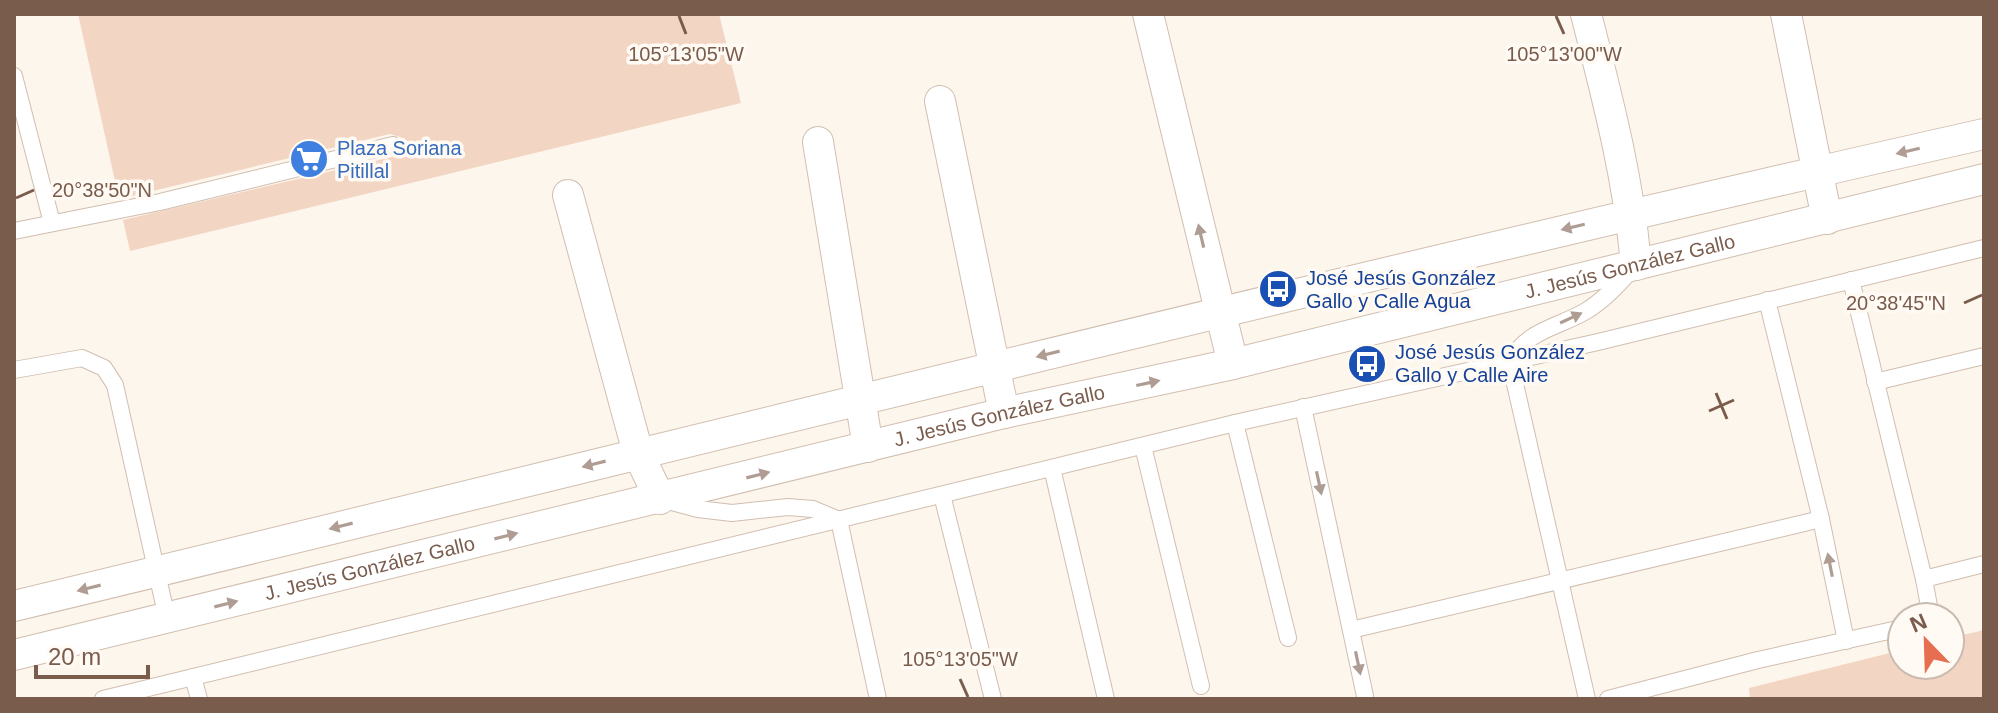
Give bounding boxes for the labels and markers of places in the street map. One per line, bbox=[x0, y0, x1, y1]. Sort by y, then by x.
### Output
place label: Plaza Soriana Pitillal bbox=[337, 137, 462, 182]
supermarket icon: Plaza Soriana Pitillal bbox=[288, 138, 330, 180]
place label: José Jesús González Gallo y Calle Agua bbox=[1306, 267, 1496, 312]
bus stop icon: José Jesús González Gallo y Calle Agua bbox=[1257, 268, 1299, 310]
place label: José Jesús González Gallo y Calle Aire bbox=[1395, 341, 1585, 386]
bus stop icon: José Jesús González Gallo y Calle Aire bbox=[1346, 343, 1388, 385]

